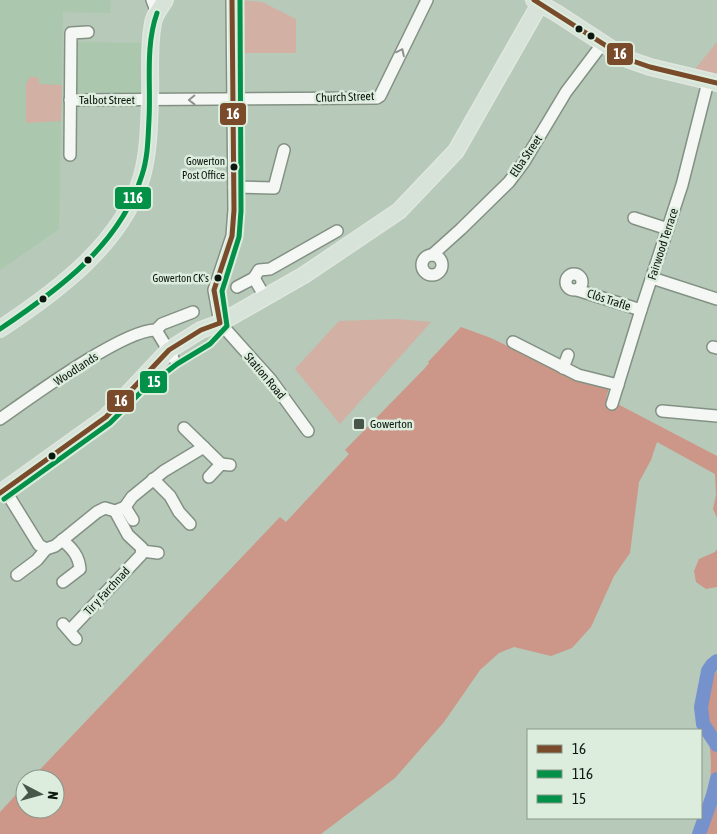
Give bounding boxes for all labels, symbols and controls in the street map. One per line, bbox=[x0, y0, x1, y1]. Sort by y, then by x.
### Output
unlabelled marker bbox=[574, 24, 584, 34]
unlabelled marker bbox=[586, 31, 596, 41]
line badge: 16 bbox=[606, 42, 634, 66]
text: 16 bbox=[613, 46, 627, 62]
one-way arrow bbox=[395, 48, 406, 57]
street label: Church Street bbox=[315, 89, 375, 105]
street label: Talbot Street bbox=[79, 93, 136, 107]
one-way arrow bbox=[188, 94, 196, 105]
line badge: 16 bbox=[219, 102, 247, 126]
text: 16 bbox=[226, 106, 240, 122]
street label: Elba Street bbox=[507, 132, 545, 180]
place label: Gowerton Post Office bbox=[182, 155, 225, 181]
marker: Gowerton Post Office bbox=[229, 162, 239, 172]
line badge: 116 bbox=[114, 186, 152, 210]
text: 116 bbox=[123, 190, 143, 206]
street label: Fairwood Terrace bbox=[645, 206, 681, 282]
unlabelled marker bbox=[83, 255, 93, 265]
place label: Gowerton CK's bbox=[152, 272, 209, 284]
marker: Gowerton CK's bbox=[213, 273, 223, 283]
street label: Clôs Trafle bbox=[585, 286, 633, 314]
unlabelled marker bbox=[38, 294, 48, 304]
street label: Woodlands bbox=[51, 350, 101, 388]
street label: Station Road bbox=[242, 350, 288, 402]
line badge: 15 bbox=[139, 370, 168, 394]
text: 15 bbox=[147, 374, 161, 390]
line badge: 16 bbox=[106, 389, 135, 413]
text: 16 bbox=[114, 393, 128, 409]
marker: Gowerton bbox=[352, 417, 366, 431]
place label: Gowerton bbox=[370, 417, 413, 431]
unlabelled marker bbox=[47, 451, 57, 461]
street label: Tir y Farchnad bbox=[81, 564, 133, 618]
legend bbox=[527, 729, 702, 819]
text: 16 bbox=[572, 740, 586, 757]
text: 116 bbox=[572, 765, 593, 782]
north arrow bbox=[15, 769, 65, 819]
text: N bbox=[45, 790, 61, 800]
text: 15 bbox=[572, 790, 586, 807]

